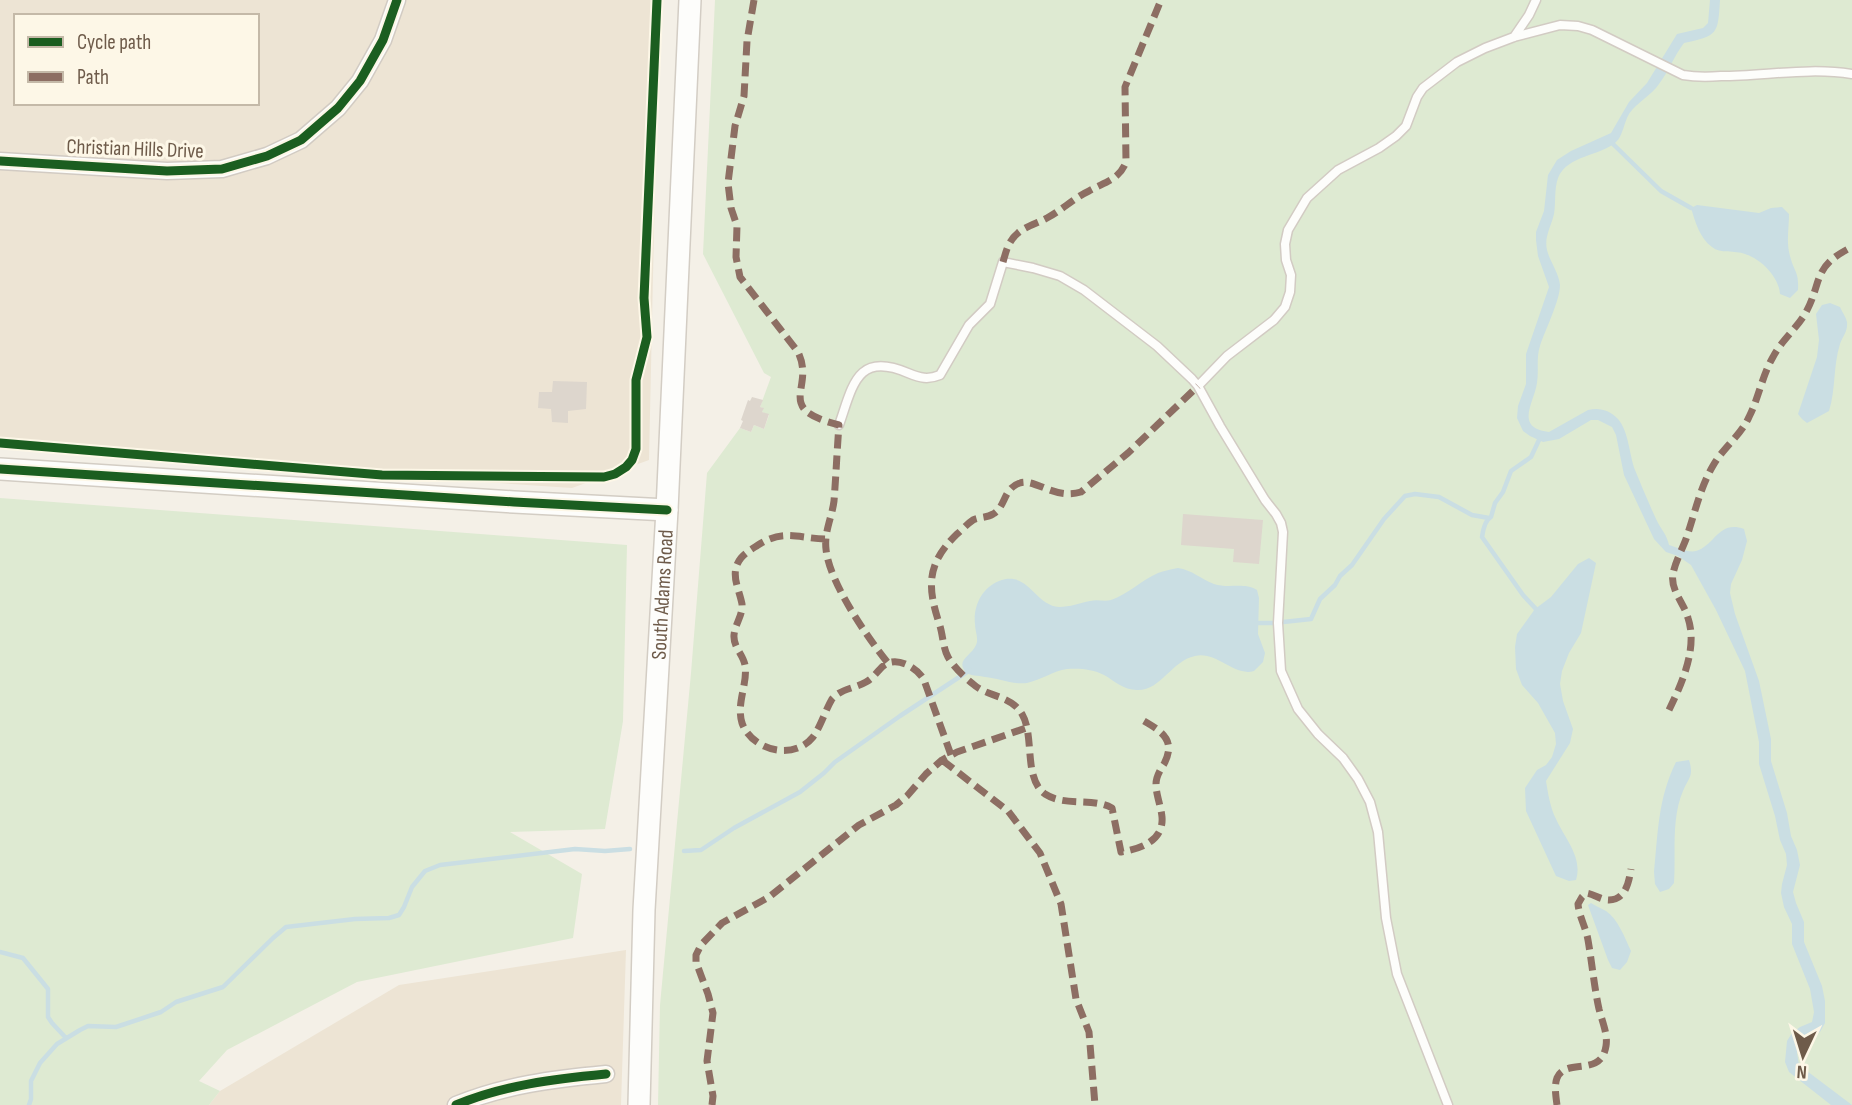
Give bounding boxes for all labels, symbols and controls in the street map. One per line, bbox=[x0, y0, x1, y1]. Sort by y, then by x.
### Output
legend bbox=[14, 14, 259, 105]
text: Cycle path bbox=[77, 30, 151, 55]
text: Path bbox=[77, 65, 109, 90]
street label: Christian Hills Drive bbox=[66, 134, 204, 164]
street label: South Adams Road bbox=[646, 529, 678, 660]
north arrow bbox=[1768, 1021, 1838, 1091]
text: N bbox=[1796, 1060, 1808, 1083]

